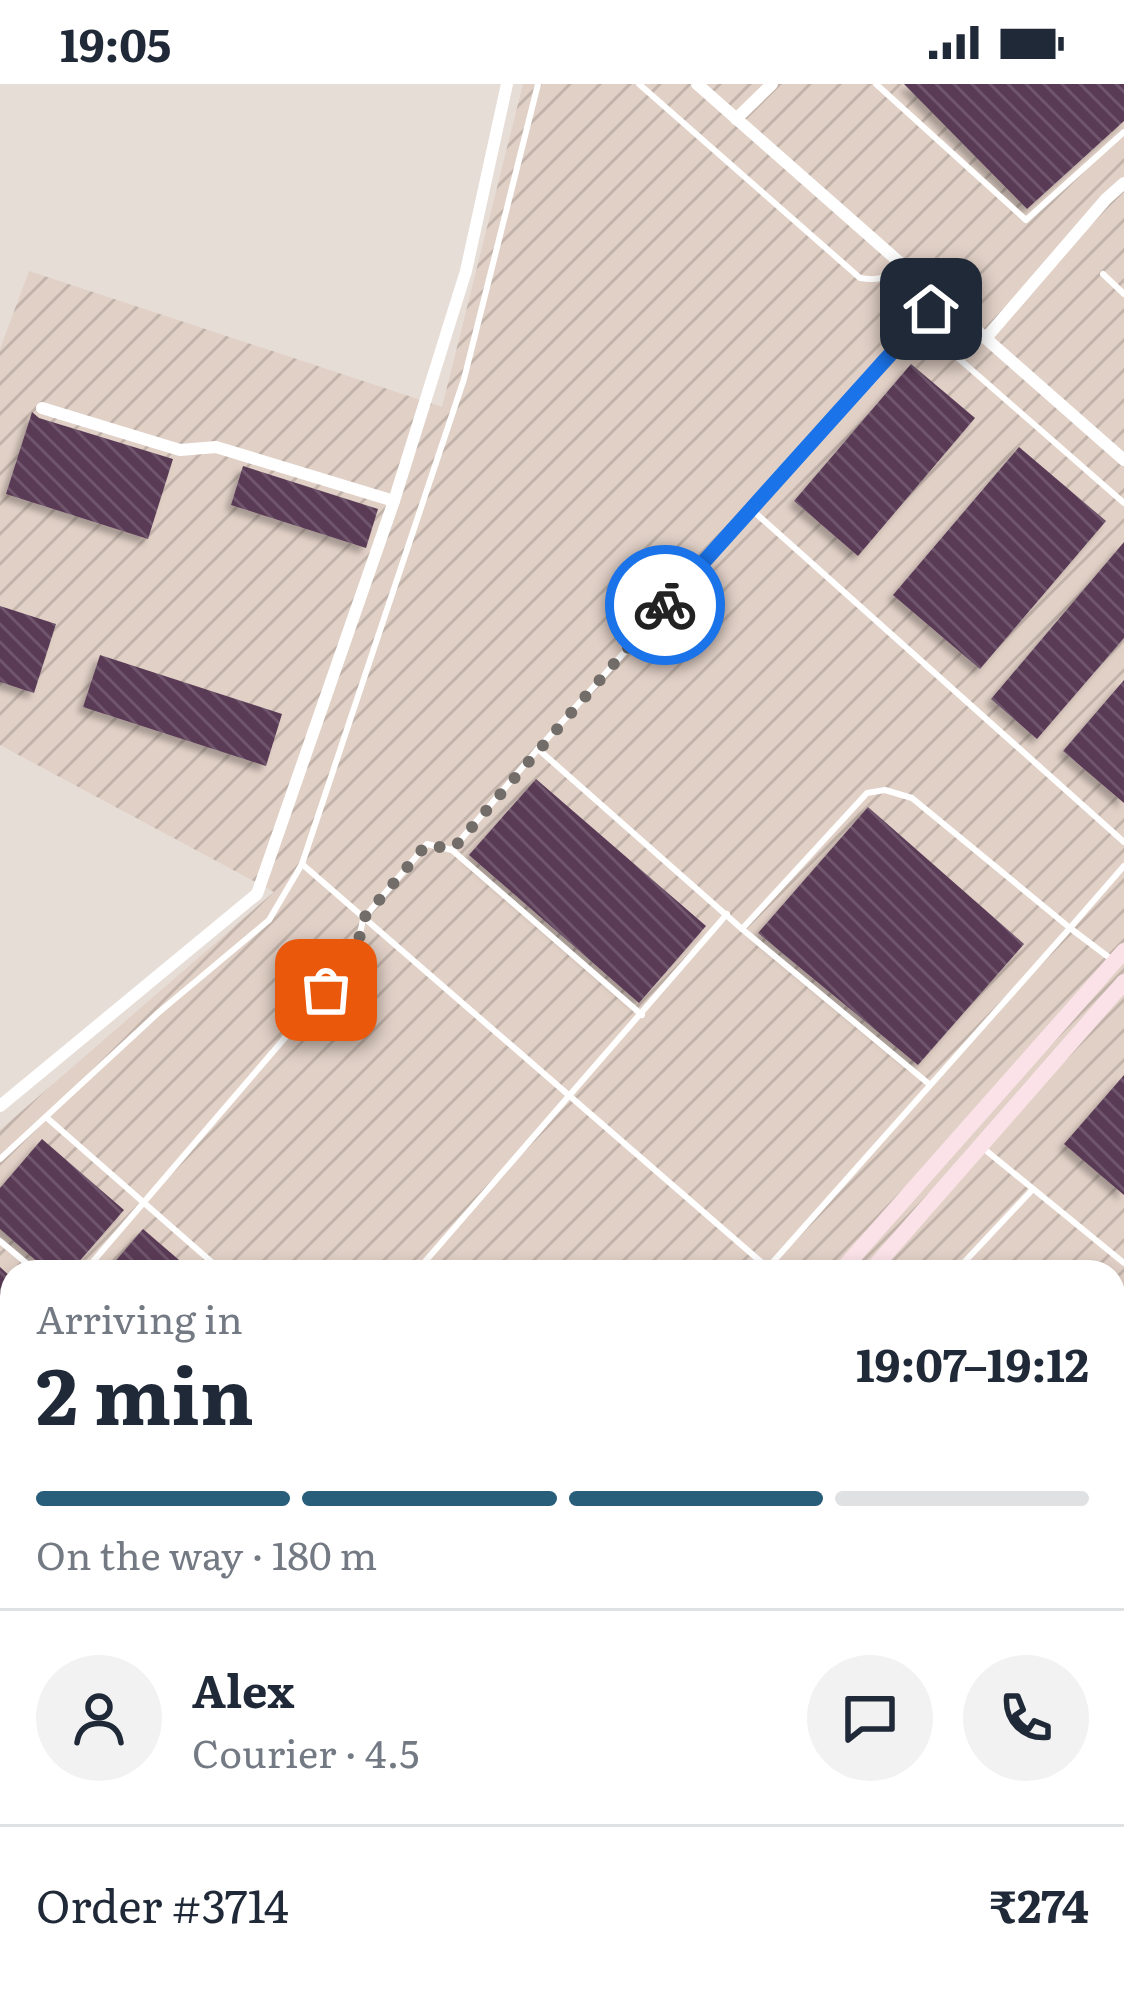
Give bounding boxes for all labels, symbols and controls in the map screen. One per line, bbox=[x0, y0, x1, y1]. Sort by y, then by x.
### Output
text: 19:05 bbox=[60, 9, 171, 76]
pin bbox=[880, 258, 982, 360]
icon: home bbox=[898, 276, 964, 342]
courier bbox=[605, 545, 725, 665]
icon: bike bbox=[632, 572, 698, 638]
pin bbox=[275, 939, 377, 1041]
icon: bag bbox=[293, 957, 359, 1023]
text: Arriving in bbox=[36, 1288, 243, 1346]
text: 19:07–19:12 bbox=[856, 1329, 1089, 1396]
text: 2 min bbox=[36, 1333, 254, 1449]
text: On the way · 180 m bbox=[36, 1524, 377, 1582]
button: person bbox=[36, 1655, 162, 1781]
text: Alex bbox=[192, 1655, 294, 1722]
button: chat bbox=[807, 1655, 933, 1781]
button: phone bbox=[963, 1655, 1089, 1781]
text: Courier · 4.5 bbox=[192, 1722, 419, 1780]
text: Order #3714 bbox=[36, 1870, 289, 1937]
text: ₹274 bbox=[990, 1870, 1089, 1937]

